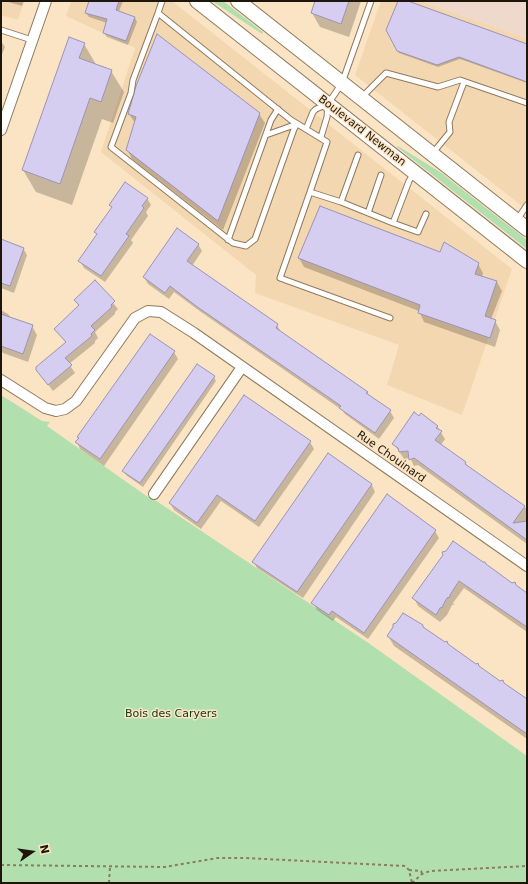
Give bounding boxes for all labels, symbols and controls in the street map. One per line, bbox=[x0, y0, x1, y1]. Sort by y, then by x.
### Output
street label: Boulevard Newman bbox=[316, 93, 408, 169]
street label: Rue Chouinard bbox=[354, 428, 428, 486]
park label: Bois des Caryers bbox=[125, 707, 217, 721]
north arrow bbox=[12, 832, 52, 872]
text: N bbox=[37, 843, 52, 855]

